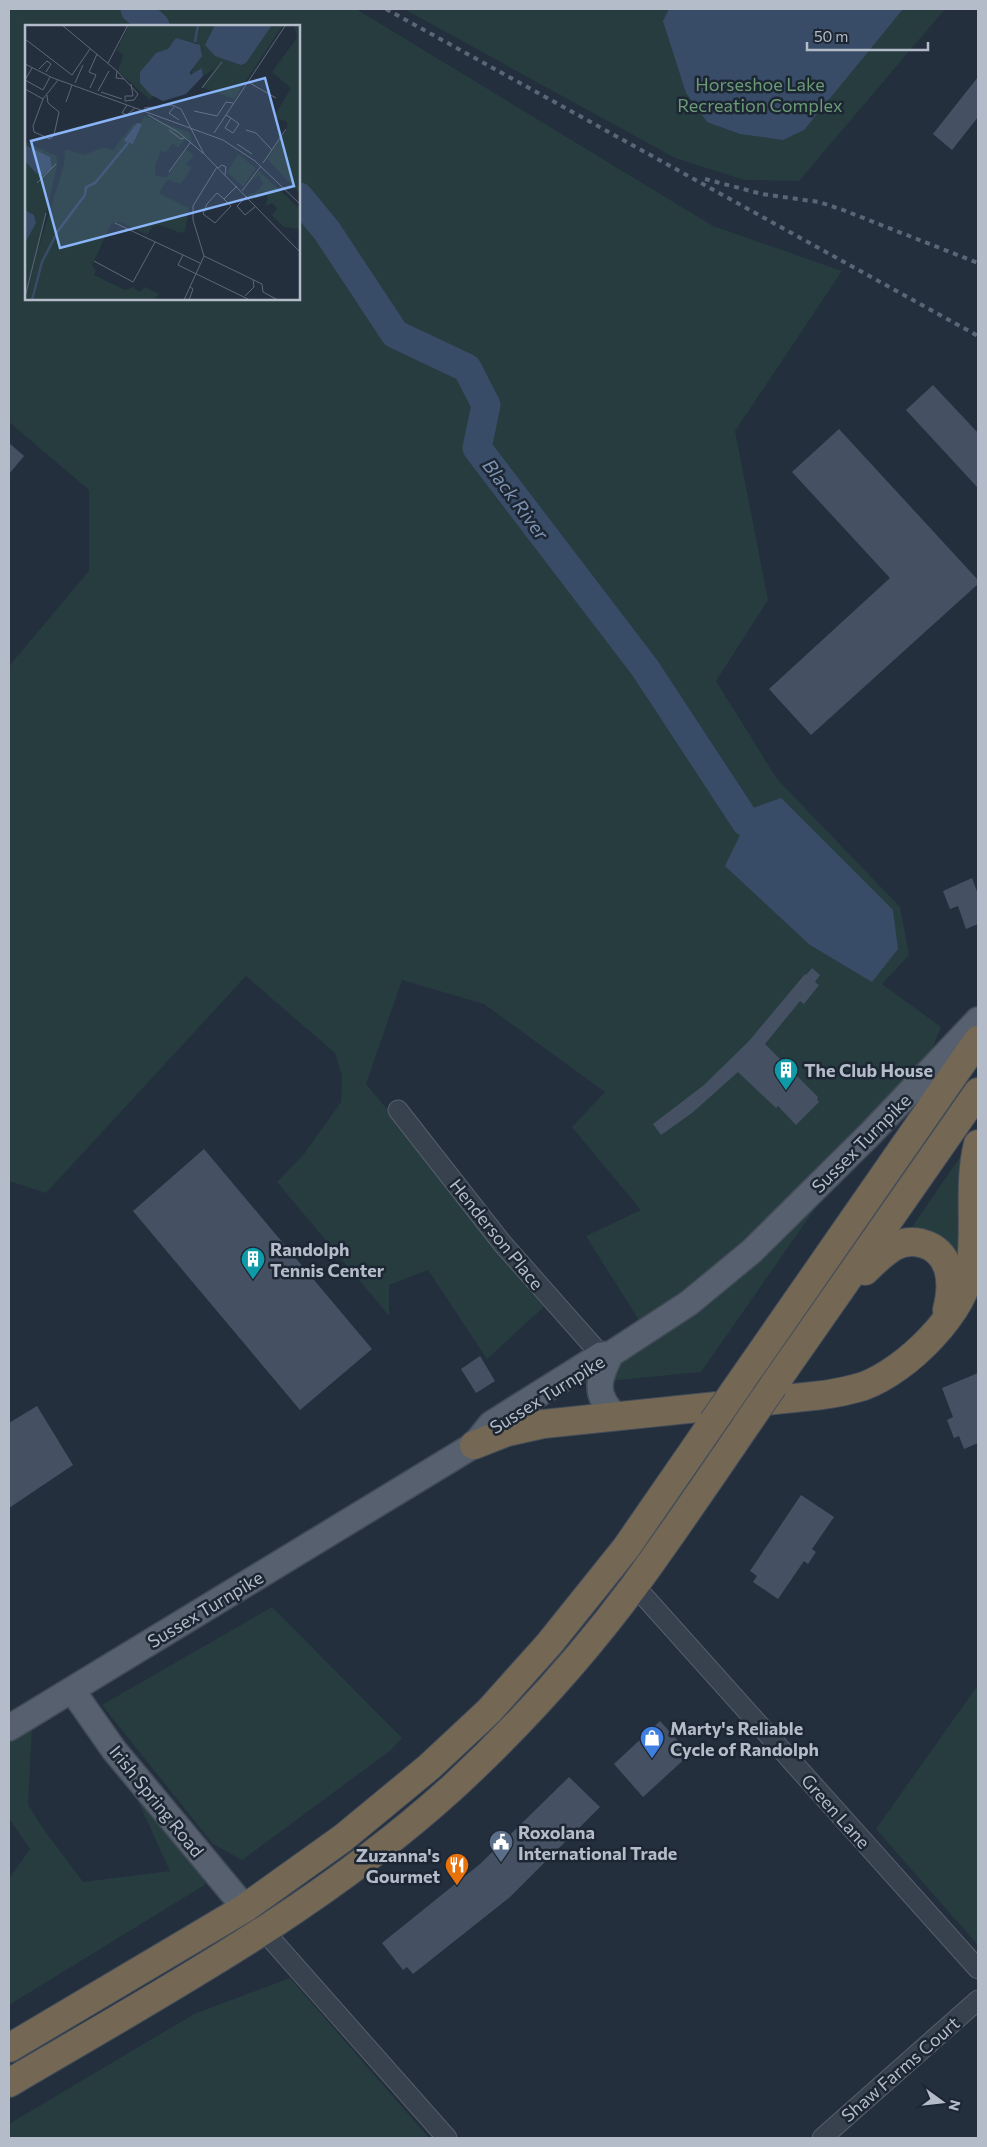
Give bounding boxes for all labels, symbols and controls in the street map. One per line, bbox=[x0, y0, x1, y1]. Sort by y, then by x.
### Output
scale bar bbox=[807, 20, 928, 52]
inset map bbox=[25, 25, 300, 300]
text: 50 m bbox=[814, 27, 848, 45]
park label: Horseshoe Lake Recreation Complex bbox=[677, 73, 843, 116]
water label: Black River bbox=[478, 454, 555, 545]
building icon: The Club House bbox=[773, 1057, 799, 1091]
place label: The Club House bbox=[804, 1059, 933, 1081]
street label: Sussex Turnpike bbox=[807, 1089, 915, 1197]
street label: Henderson Place bbox=[446, 1174, 548, 1294]
place label: Randolph Tennis Center bbox=[270, 1238, 385, 1281]
building icon: Randolph Tennis Center bbox=[240, 1246, 266, 1280]
street label: Sussex Turnpike bbox=[486, 1350, 608, 1438]
street label: Sussex Turnpike bbox=[143, 1566, 267, 1652]
place label: Marty's Reliable Cycle of Randolph bbox=[670, 1717, 819, 1760]
shop icon: Marty's Reliable Cycle of Randolph bbox=[639, 1725, 665, 1759]
street label: Irish Spring Road bbox=[105, 1741, 209, 1861]
street label: Green Lane bbox=[797, 1769, 875, 1853]
place label: Roxolana International Trade bbox=[518, 1821, 677, 1864]
public building icon: Roxolana International Trade bbox=[488, 1829, 514, 1863]
place label: Zuzanna's Gourmet bbox=[356, 1844, 440, 1887]
restaurant icon: Zuzanna's Gourmet bbox=[444, 1852, 470, 1886]
street label: Shaw Farms Court bbox=[836, 2012, 964, 2126]
north arrow bbox=[917, 2077, 967, 2127]
text: N bbox=[945, 2098, 965, 2113]

